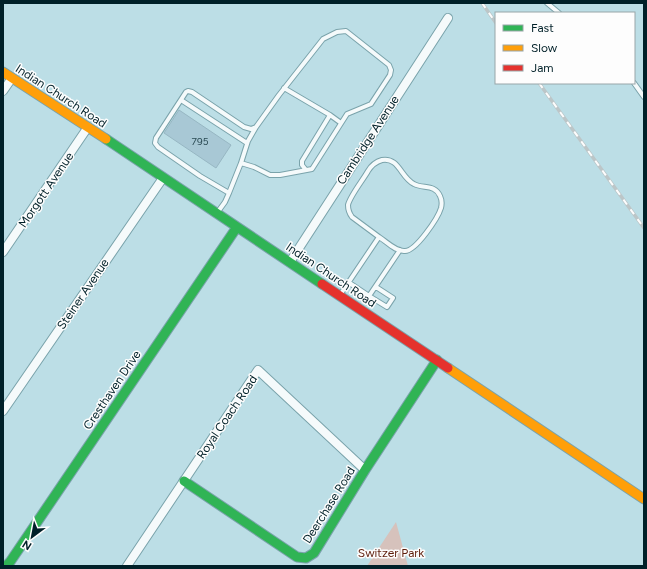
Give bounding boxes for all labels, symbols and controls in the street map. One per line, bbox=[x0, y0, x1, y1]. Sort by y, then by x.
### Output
legend bbox=[495, 12, 635, 84]
text: Fast bbox=[531, 21, 554, 35]
text: Slow bbox=[531, 41, 558, 55]
street label: Indian Church Road bbox=[13, 61, 109, 131]
text: Jam bbox=[531, 61, 554, 75]
street label: Cambridge Avenue bbox=[334, 93, 402, 187]
house number: 795 bbox=[192, 135, 209, 148]
street label: Morgott Avenue bbox=[16, 149, 77, 230]
street label: Indian Church Road bbox=[283, 240, 379, 310]
street label: Steiner Avenue bbox=[54, 256, 112, 332]
street label: Cresthaven Drive bbox=[80, 348, 144, 432]
street label: Royal Coach Road bbox=[194, 373, 260, 461]
street label: Deerchase Road bbox=[300, 464, 358, 546]
north arrow bbox=[12, 517, 52, 557]
text: N bbox=[20, 537, 34, 553]
park label: Switzer Park bbox=[358, 546, 424, 560]

